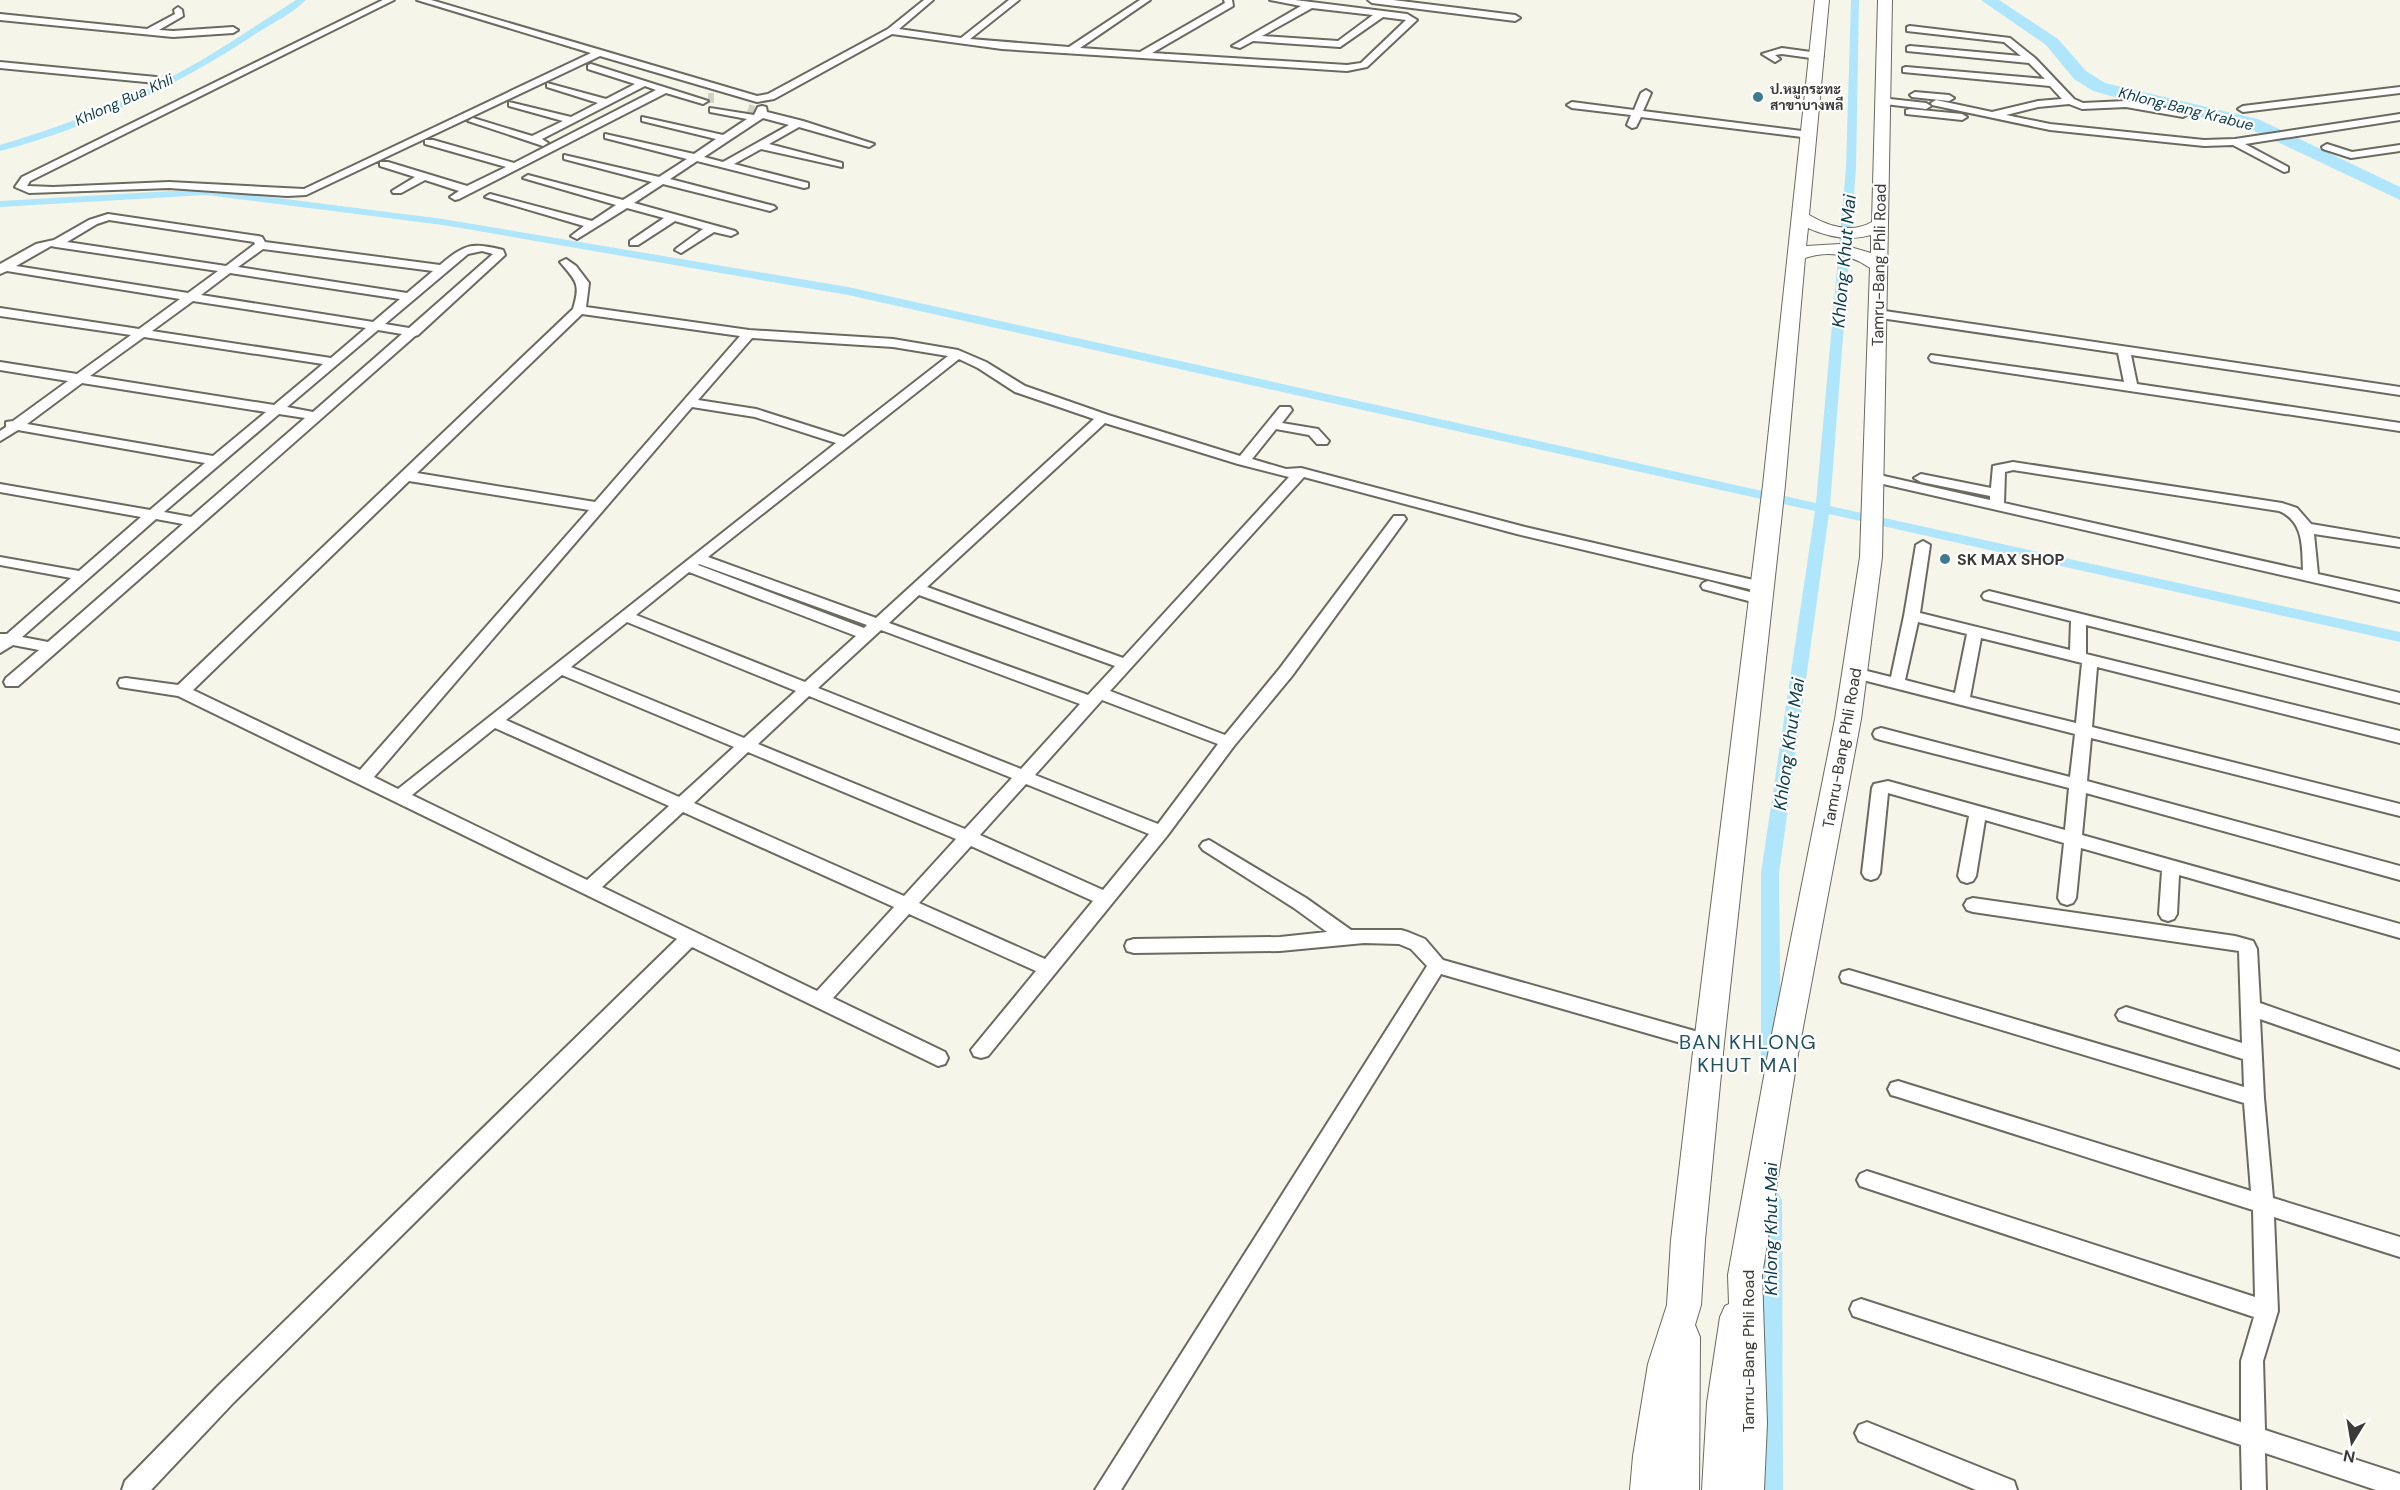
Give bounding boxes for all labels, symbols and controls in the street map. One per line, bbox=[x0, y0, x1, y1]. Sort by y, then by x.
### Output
water label: Khlong Bua Khli bbox=[72, 69, 177, 131]
place label: ป.หมูกระทะ สาขาบางพลี bbox=[1770, 80, 1843, 114]
water label: Khlong Bang Krabue bbox=[2116, 83, 2256, 136]
marker: ป.หมูกระทะ สาขาบางพลี bbox=[1751, 90, 1765, 104]
street label: Tamru-Bang Phli Road bbox=[1867, 184, 1891, 346]
water label: Khlong Khut Mai bbox=[1826, 193, 1862, 329]
place label: SK MAX SHOP bbox=[1957, 549, 2065, 570]
marker: SK MAX SHOP bbox=[1938, 552, 1952, 566]
street label: Tamru-Bang Phli Road bbox=[1818, 666, 1866, 830]
water label: Khlong Khut Mai bbox=[1768, 675, 1810, 812]
district label: BAN KHLONG KHUT MAI bbox=[1679, 1029, 1817, 1078]
water label: Khlong Khut Mai bbox=[1759, 1161, 1783, 1296]
street label: Tamru-Bang Phli Road bbox=[1738, 1270, 1759, 1432]
north arrow bbox=[2322, 1412, 2382, 1472]
text: N bbox=[2342, 1445, 2357, 1468]

